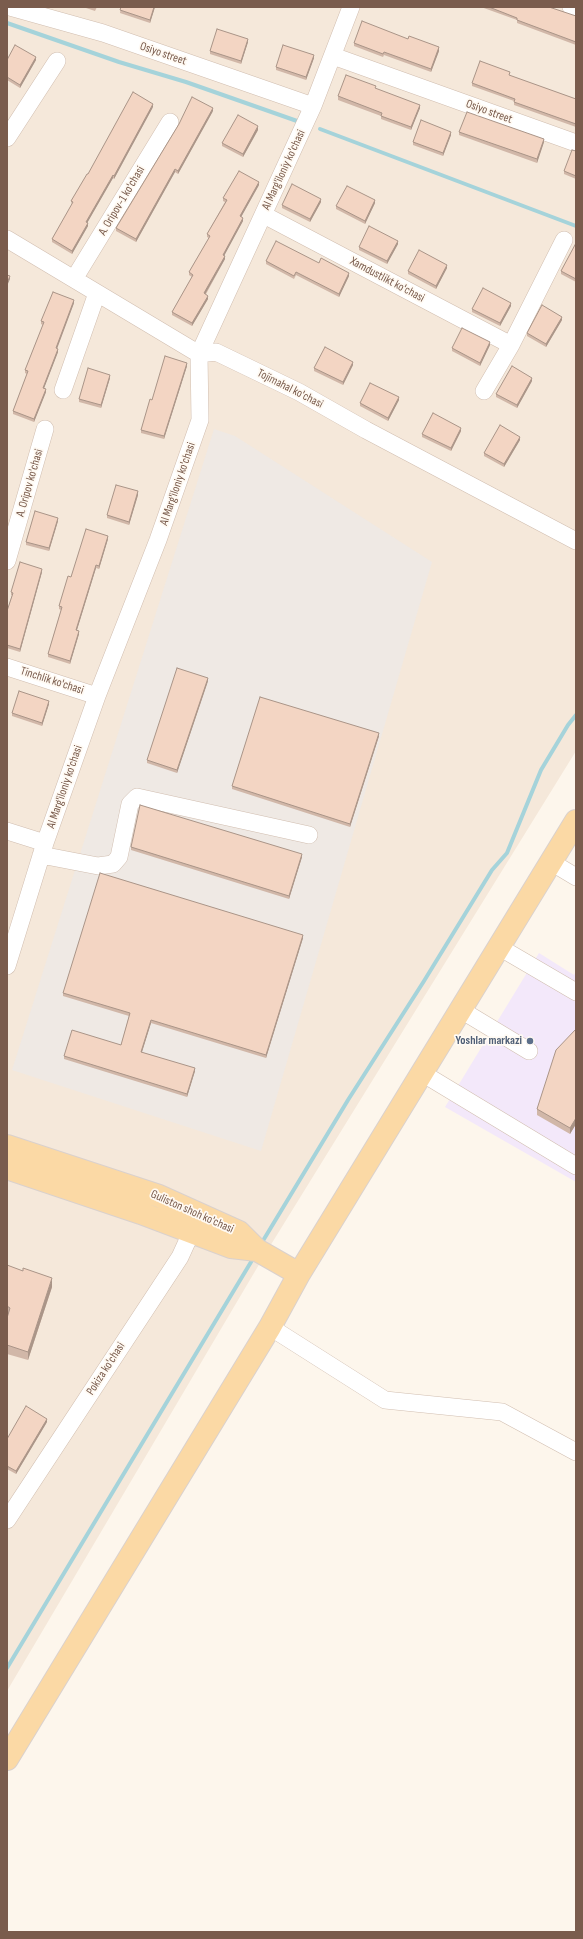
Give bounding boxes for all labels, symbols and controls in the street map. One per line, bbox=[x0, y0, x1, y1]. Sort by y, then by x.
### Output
street label: Osiyo street bbox=[138, 39, 188, 69]
street label: Osiyo street bbox=[464, 97, 514, 127]
street label: Al Marg'iloniy ko'chasi bbox=[259, 128, 309, 212]
street label: A. Oripov-1 ko'chasi bbox=[96, 164, 148, 238]
street label: Xamdustlikt ko'chasi bbox=[347, 254, 427, 306]
street label: Tojimahal ko'chasi bbox=[255, 366, 325, 412]
street label: Al Marg'iloniy ko'chasi bbox=[157, 441, 199, 527]
street label: A. Oripov ko'chasi bbox=[13, 447, 47, 519]
street label: Tinchlik ko'chasi bbox=[19, 664, 85, 698]
street label: Al Marg'iloniy ko'chasi bbox=[44, 744, 86, 830]
place label: Yoshlar markazi bbox=[456, 1034, 522, 1048]
marker: Yoshlar markazi bbox=[525, 1036, 535, 1046]
street label: Guliston shoh ko'chasi bbox=[148, 1187, 236, 1237]
street label: Pokiza ko'chasi bbox=[84, 1340, 128, 1398]

